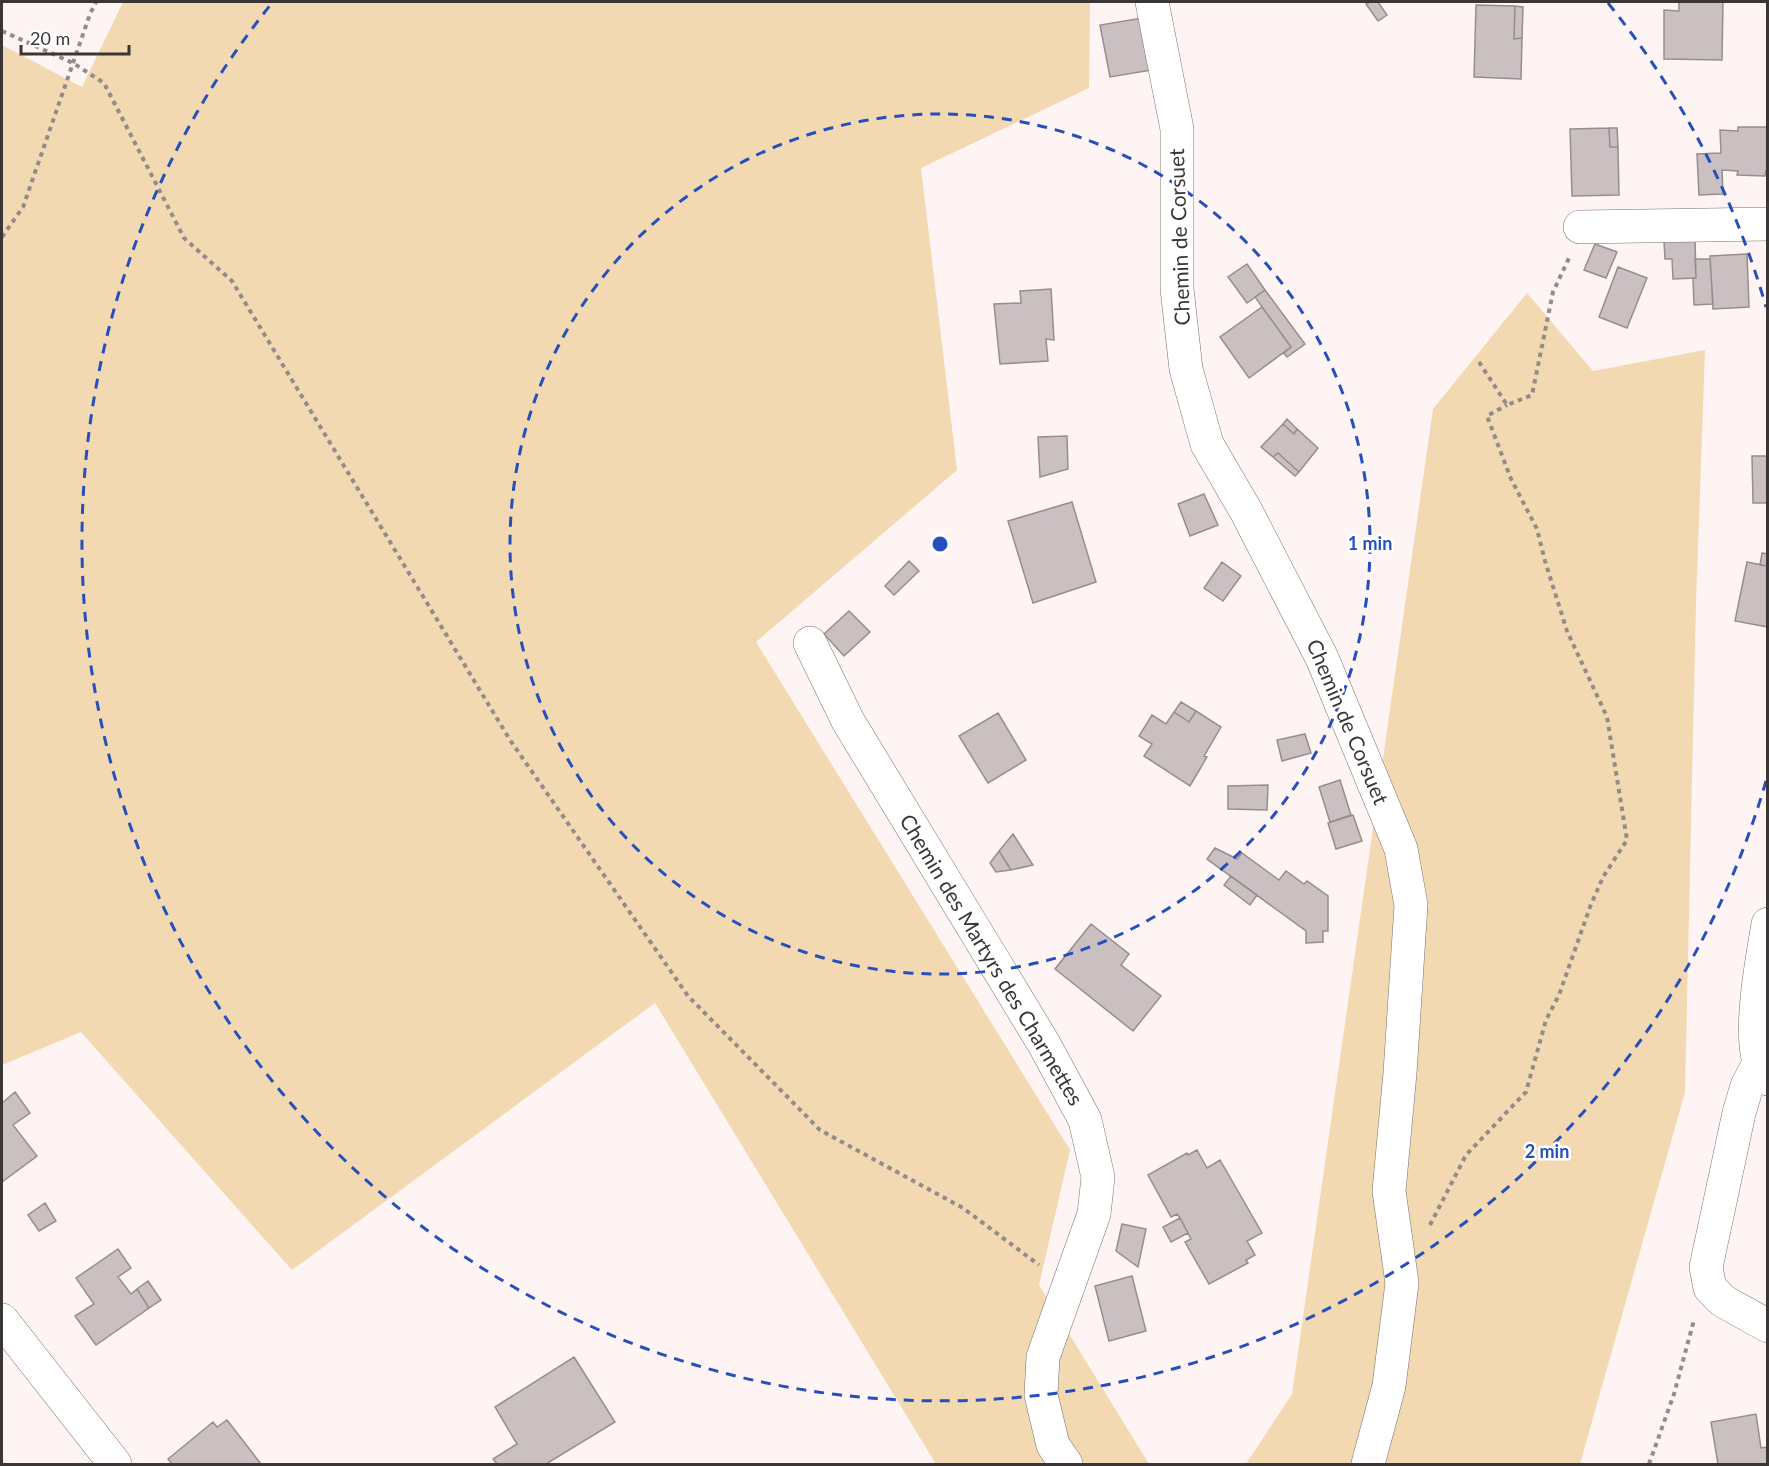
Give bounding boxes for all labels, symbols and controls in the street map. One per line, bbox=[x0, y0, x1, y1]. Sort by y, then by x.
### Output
scale bar bbox=[21, 18, 129, 56]
text: 20 m bbox=[30, 27, 70, 49]
street label: Chemin de Corsuet bbox=[1163, 148, 1194, 326]
text: 1 min bbox=[1348, 532, 1392, 554]
centre of rings bbox=[930, 534, 950, 554]
street label: Chemin de Corsuet bbox=[1302, 635, 1395, 808]
street label: Chemin des Martyrs des Charmettes bbox=[895, 809, 1089, 1109]
text: 2 min bbox=[1525, 1140, 1569, 1162]

